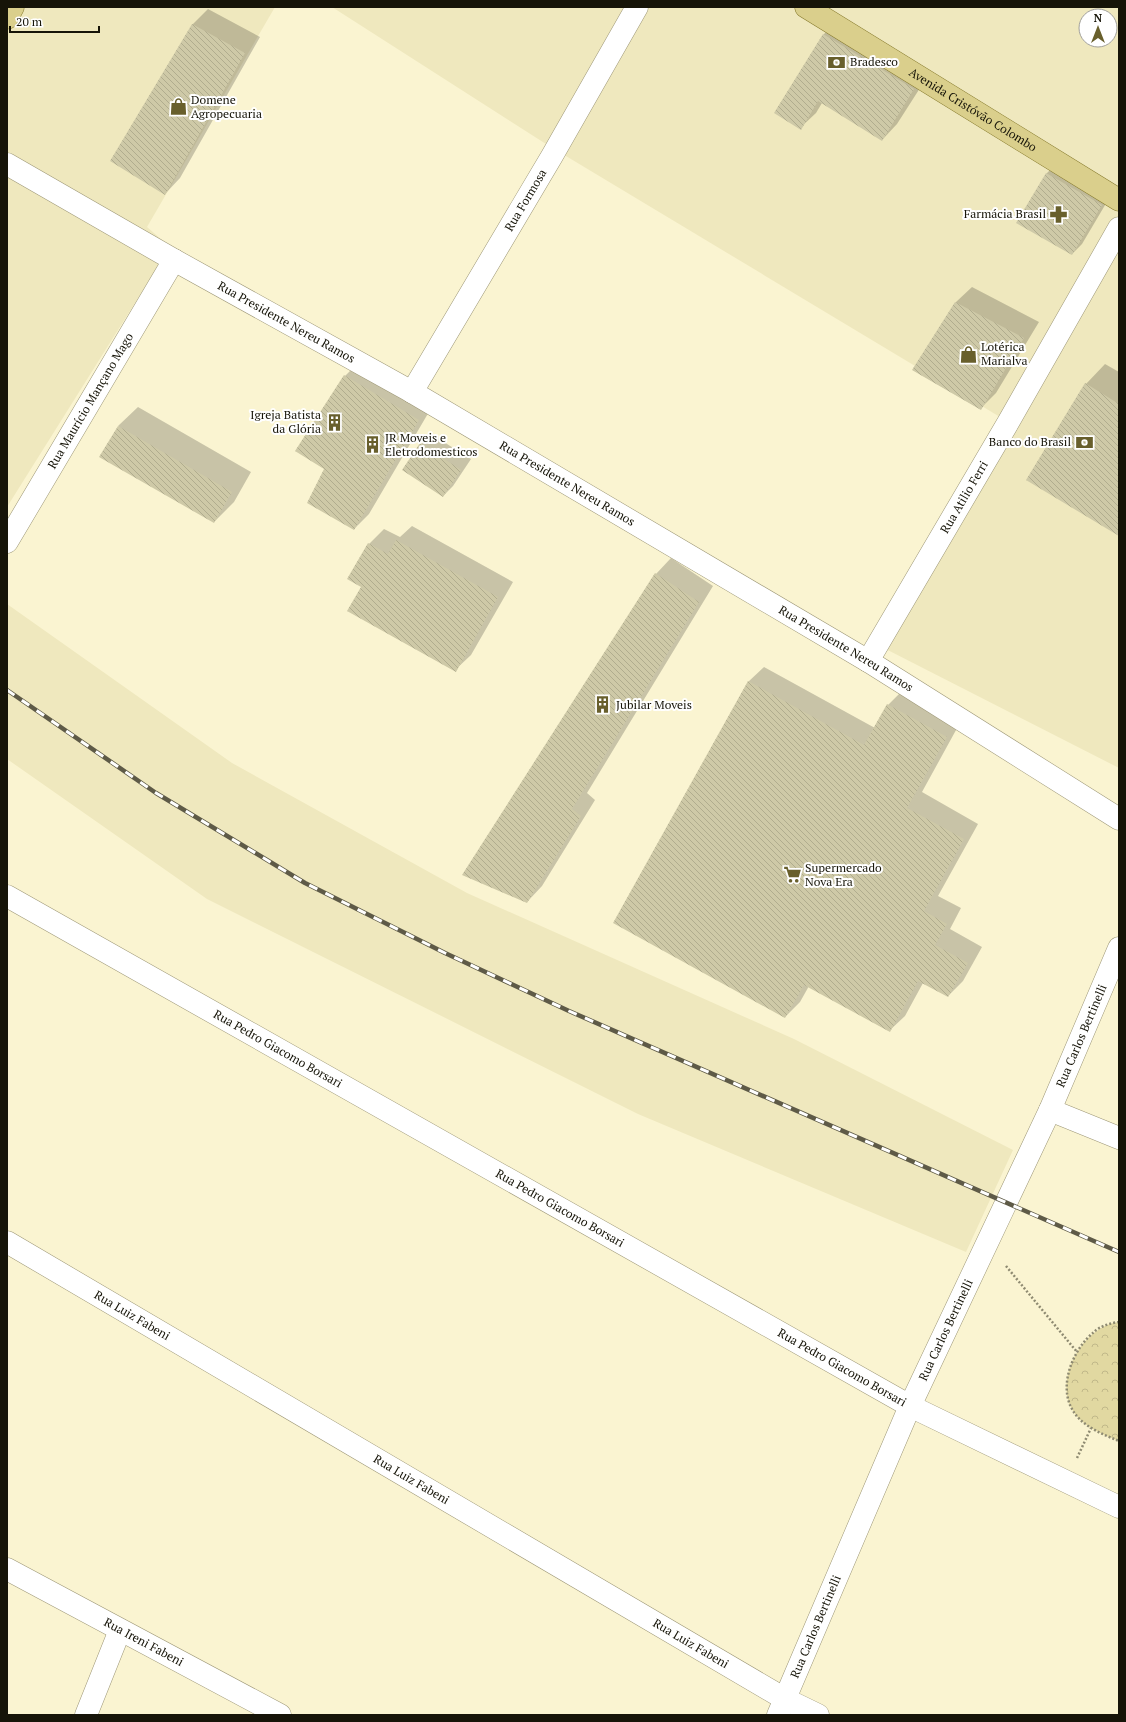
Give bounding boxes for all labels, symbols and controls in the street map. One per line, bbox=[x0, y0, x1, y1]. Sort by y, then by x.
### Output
scale bar bbox=[10, 8, 99, 34]
north arrow bbox=[1078, 8, 1118, 48]
text: N bbox=[1094, 11, 1103, 25]
text: 20 m bbox=[16, 14, 43, 29]
bank icon: Bradesco bbox=[827, 52, 847, 72]
place label: Bradesco bbox=[850, 54, 898, 69]
street label: Avenida Cristóvão Colombo bbox=[906, 64, 1040, 155]
place label: Domene Agropecuaria bbox=[191, 92, 262, 121]
shop icon: Domene Agropecuaria bbox=[168, 97, 188, 117]
street label: Rua Formosa bbox=[501, 166, 550, 234]
pharmacy icon: Farmácia Brasil bbox=[1049, 204, 1069, 224]
place label: Farmácia Brasil bbox=[964, 206, 1046, 221]
street label: Rua Presidente Nereu Ramos bbox=[215, 278, 358, 366]
street label: Rua Maurício Mançano Mago bbox=[44, 330, 136, 471]
place label: Lotérica Marialva bbox=[981, 339, 1028, 368]
shop icon: Lotérica Marialva bbox=[958, 344, 978, 364]
place label: Igreja Batista da Glória bbox=[250, 407, 321, 436]
building icon: Igreja Batista da Glória bbox=[324, 412, 344, 432]
place label: JR Moveis e Eletrodomesticos bbox=[385, 430, 478, 459]
bank icon: Banco do Brasil bbox=[1074, 432, 1094, 452]
place label: Banco do Brasil bbox=[989, 434, 1071, 449]
building icon: JR Moveis e Eletrodomesticos bbox=[362, 435, 382, 455]
street label: Rua Presidente Nereu Ramos bbox=[497, 437, 638, 529]
street label: Rua Atilio Ferri bbox=[937, 458, 991, 536]
street label: Rua Presidente Nereu Ramos bbox=[776, 602, 916, 695]
building icon: Jubilar Moveis bbox=[593, 695, 613, 715]
place label: Jubilar Moveis bbox=[616, 697, 692, 712]
place label: Supermercado Nova Era bbox=[805, 860, 882, 889]
supermarket icon: Supermercado Nova Era bbox=[782, 865, 802, 885]
street label: Rua Carlos Bertinelli bbox=[1053, 982, 1110, 1089]
street label: Rua Pedro Giacomo Borsari bbox=[211, 1006, 345, 1091]
street label: Rua Pedro Giacomo Borsari bbox=[493, 1166, 627, 1250]
street label: Rua Carlos Bertinelli bbox=[915, 1276, 976, 1383]
street label: Rua Luiz Fabeni bbox=[92, 1287, 173, 1343]
street label: Rua Pedro Giacomo Borsari bbox=[775, 1325, 910, 1410]
street label: Rua Luiz Fabeni bbox=[371, 1451, 453, 1507]
street label: Rua Carlos Bertinelli bbox=[787, 1572, 844, 1680]
street label: Rua Ireni Fabeni bbox=[102, 1614, 187, 1669]
street label: Rua Luiz Fabeni bbox=[650, 1615, 732, 1671]

